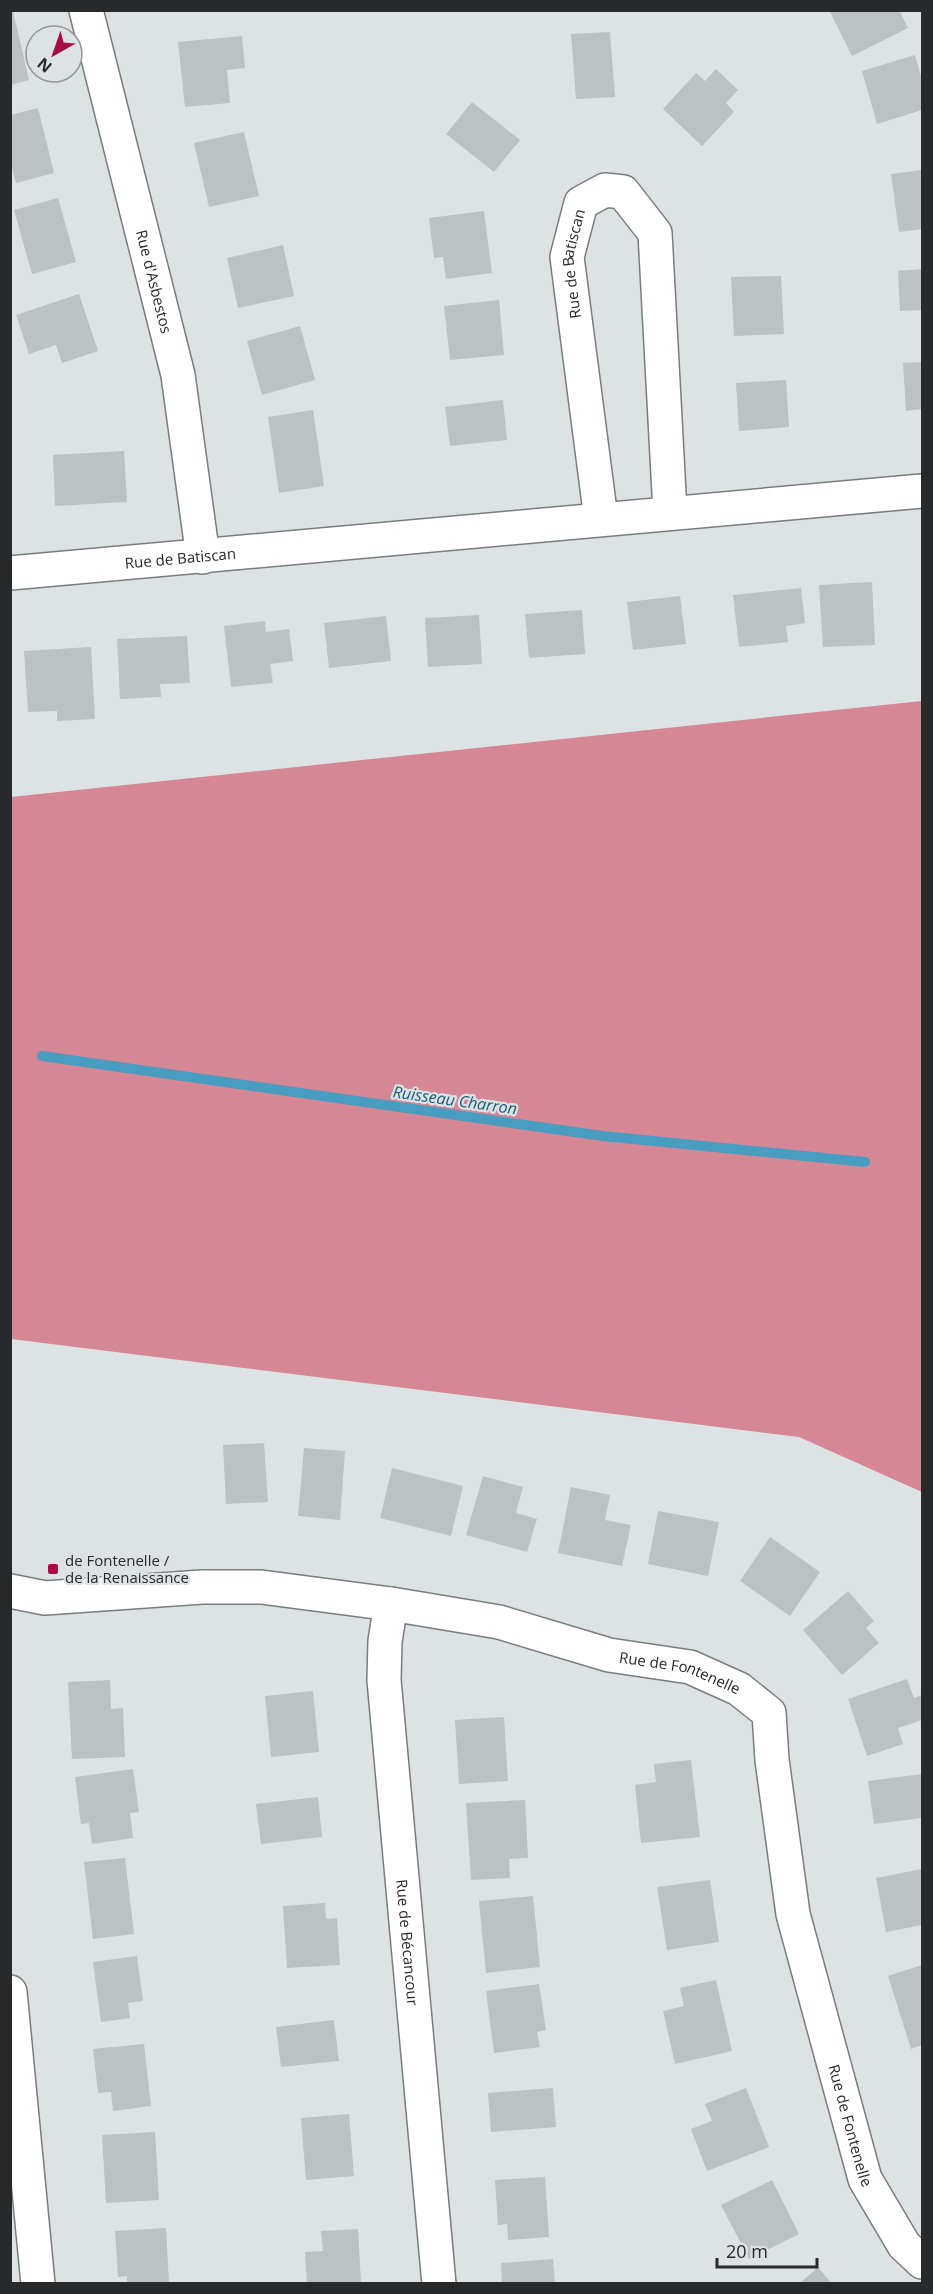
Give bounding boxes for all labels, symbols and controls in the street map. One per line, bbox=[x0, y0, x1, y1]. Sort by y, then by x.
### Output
north arrow bbox=[24, 24, 84, 84]
text: N bbox=[32, 53, 56, 78]
street label: Rue de Batiscan bbox=[557, 207, 589, 320]
street label: Rue d'Asbestos bbox=[132, 228, 177, 335]
street label: Rue de Batiscan bbox=[124, 543, 237, 573]
water label: Ruisseau Charron bbox=[392, 1080, 518, 1120]
place label: de Fontenelle / de la Renaissance bbox=[65, 1550, 189, 1587]
marker: de Fontenelle / de la Renaissance bbox=[46, 1562, 60, 1576]
street label: Rue de Fontenelle bbox=[618, 1647, 744, 1698]
street label: Rue de Bécancour bbox=[392, 1878, 424, 2006]
street label: Rue de Fontenelle bbox=[824, 2062, 877, 2190]
scale bar bbox=[717, 2231, 818, 2269]
text: 20 m bbox=[726, 2239, 768, 2263]

